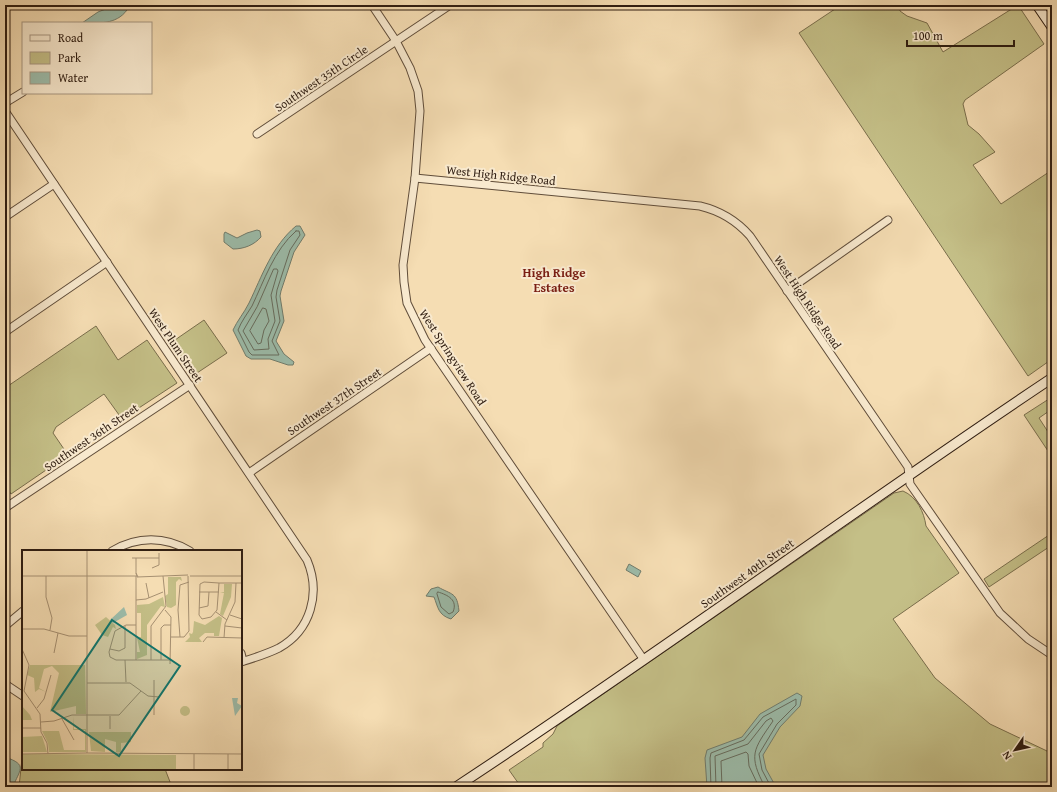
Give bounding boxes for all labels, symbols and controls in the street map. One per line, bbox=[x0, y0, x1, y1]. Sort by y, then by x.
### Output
legend bbox=[22, 22, 152, 94]
scale bar bbox=[907, 22, 1014, 48]
text: 100 m bbox=[913, 27, 943, 44]
text: Road bbox=[58, 29, 84, 46]
street label: Southwest 35th Circle bbox=[271, 40, 371, 116]
text: Park bbox=[58, 49, 82, 66]
text: Water bbox=[58, 69, 88, 86]
street label: West High Ridge Road bbox=[446, 161, 557, 189]
street label: West High Ridge Road bbox=[770, 252, 846, 353]
district label: High Ridge Estates bbox=[522, 263, 586, 297]
street label: West Plum Street bbox=[145, 305, 208, 386]
street label: West Springview Road bbox=[415, 306, 491, 409]
street label: Southwest 37th Street bbox=[283, 363, 385, 439]
street label: Southwest 36th Street bbox=[40, 399, 142, 475]
street label: Southwest 40th Street bbox=[697, 534, 798, 612]
inset map bbox=[22, 550, 242, 770]
north arrow bbox=[995, 730, 1035, 770]
text: N bbox=[998, 748, 1015, 763]

